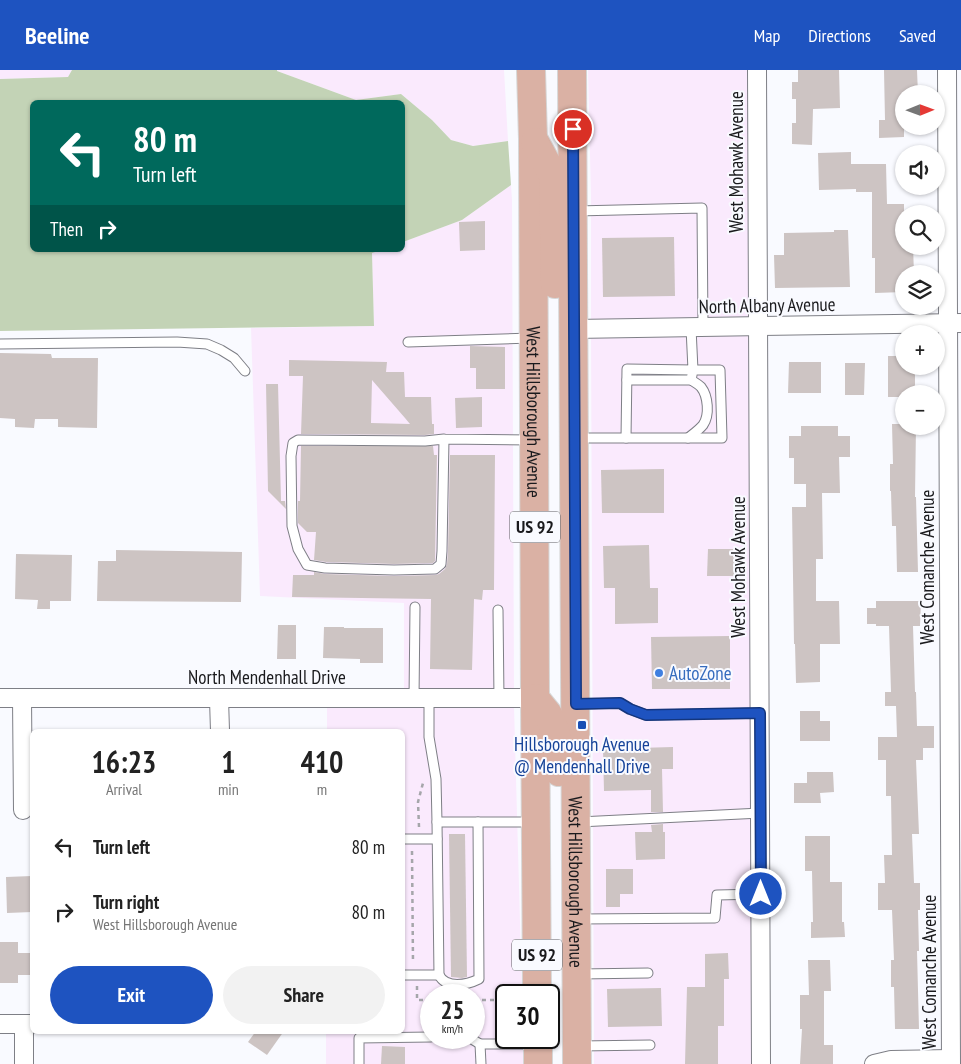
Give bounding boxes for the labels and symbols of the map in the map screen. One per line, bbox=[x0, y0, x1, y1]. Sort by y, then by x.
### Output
north arrow bbox=[895, 85, 945, 135]
street label: West Mohawk Avenue bbox=[724, 91, 748, 233]
pin bbox=[552, 108, 594, 150]
street label: North Albany Avenue bbox=[698, 292, 836, 318]
street label: West Hillsborough Avenue bbox=[522, 326, 546, 498]
street label: West Comanche Avenue bbox=[915, 489, 939, 644]
street label: West Mohawk Avenue bbox=[726, 496, 750, 638]
road number: US 92 bbox=[510, 512, 560, 542]
place label: AutoZone bbox=[669, 661, 732, 685]
street label: North Mendenhall Drive bbox=[188, 665, 346, 689]
marker: AutoZone bbox=[653, 667, 665, 679]
marker: Hillsborough Avenue @ Mendenhall Drive bbox=[576, 719, 588, 731]
place label: Hillsborough Avenue @ Mendenhall Drive bbox=[514, 732, 650, 778]
street label: West Hillsborough Avenue bbox=[564, 796, 589, 968]
position arrow bbox=[734, 867, 786, 919]
street label: West Comanche Avenue bbox=[917, 894, 941, 1049]
road number: US 92 bbox=[512, 940, 562, 970]
speed limit sign: 30 bbox=[495, 984, 560, 1049]

